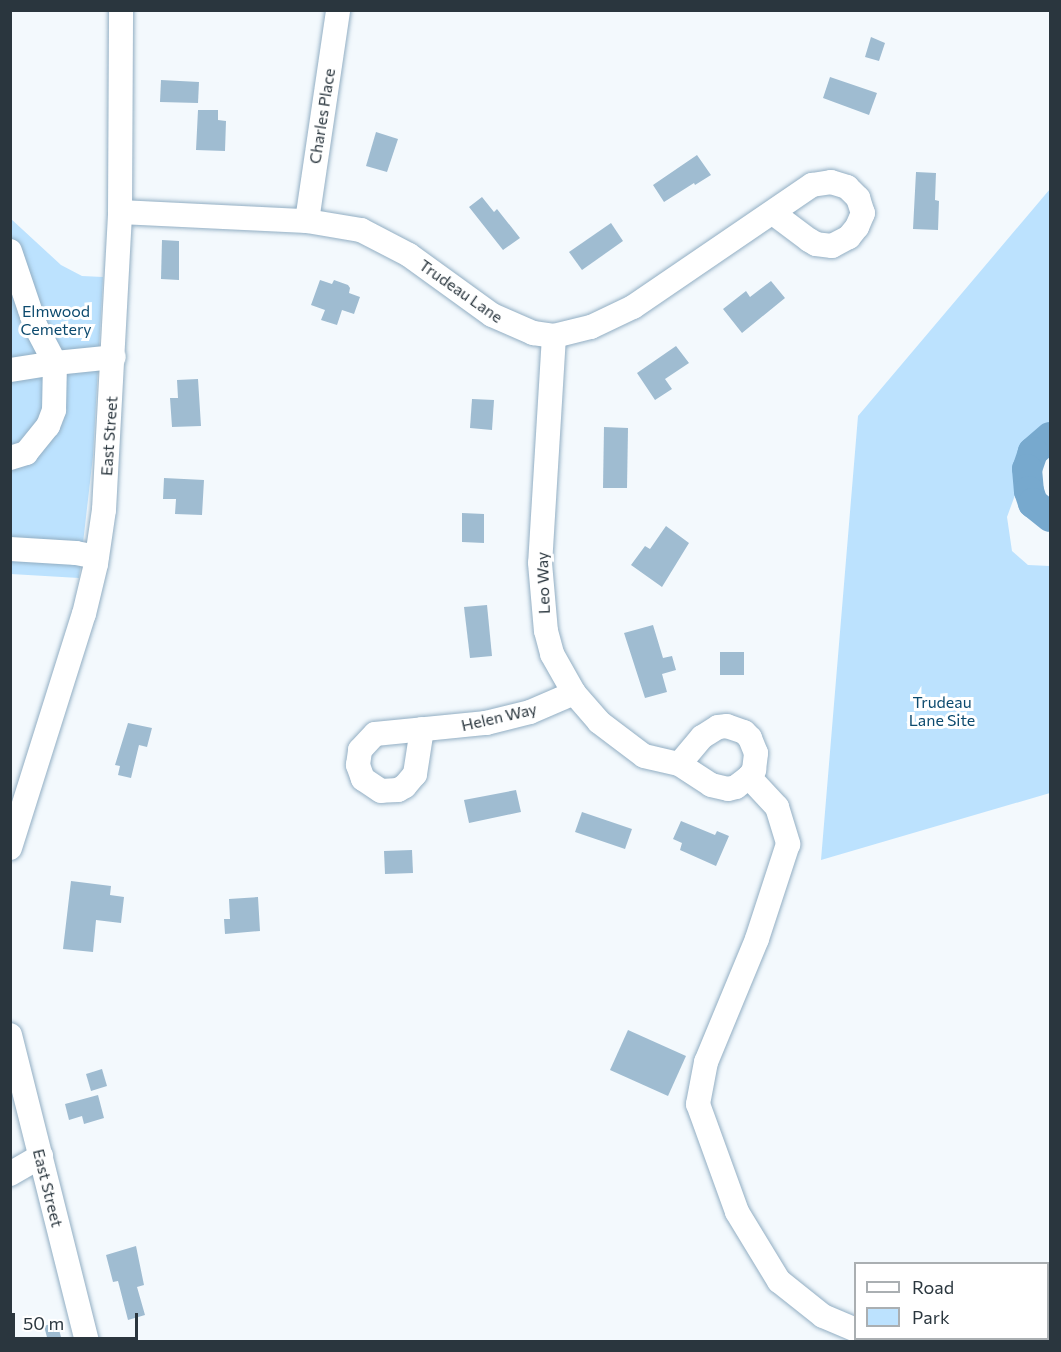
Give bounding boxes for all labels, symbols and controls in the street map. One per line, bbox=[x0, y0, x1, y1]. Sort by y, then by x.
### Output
street label: Charles Place bbox=[305, 67, 339, 165]
street label: Trudeau Lane bbox=[416, 255, 506, 327]
park label: Elmwood Cemetery bbox=[20, 301, 92, 339]
street label: East Street bbox=[97, 395, 121, 477]
street label: Leo Way bbox=[532, 552, 554, 614]
park label: Trudeau Lane Site bbox=[909, 692, 975, 730]
street label: Helen Way bbox=[459, 699, 539, 735]
street label: East Street bbox=[29, 1147, 67, 1229]
legend bbox=[854, 1262, 1049, 1340]
text: Road bbox=[912, 1276, 954, 1298]
scale bar bbox=[15, 1301, 141, 1339]
text: Park bbox=[912, 1306, 950, 1328]
text: 50 m bbox=[23, 1312, 64, 1334]

